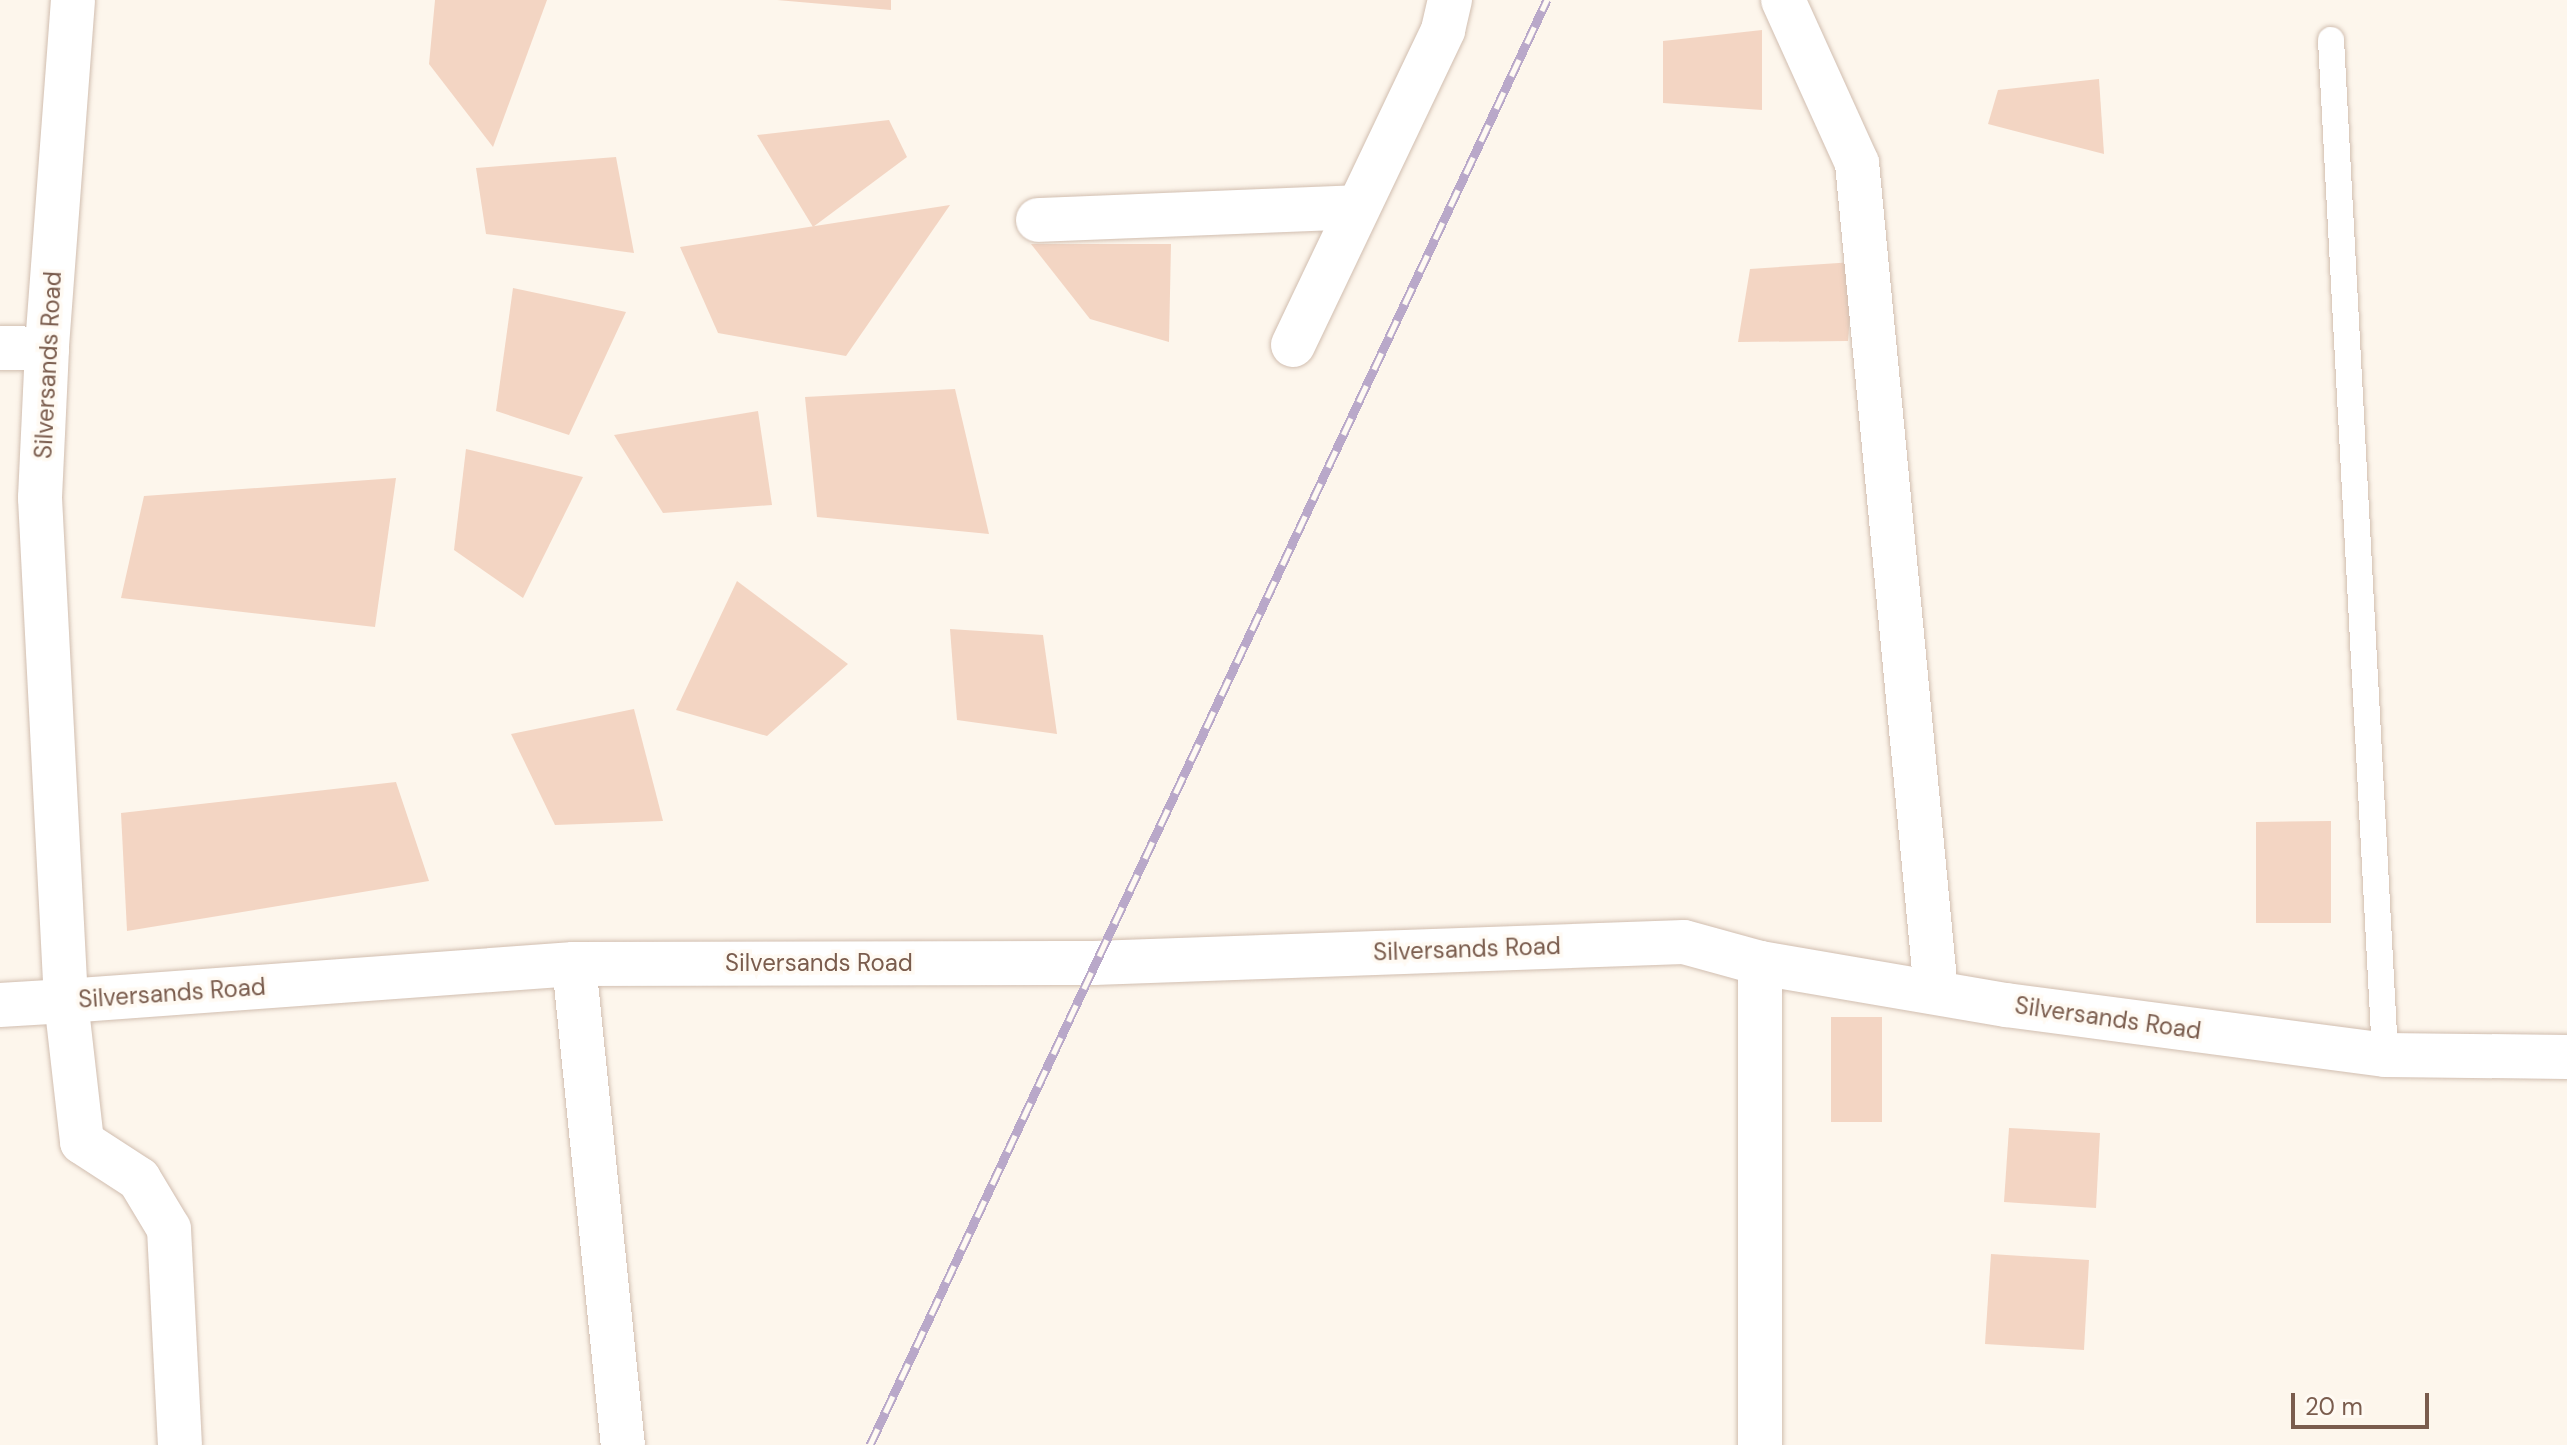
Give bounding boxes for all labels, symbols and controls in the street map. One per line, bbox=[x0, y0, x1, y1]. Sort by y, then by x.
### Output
street label: Silversands Road bbox=[29, 270, 67, 460]
street label: Silversands Road bbox=[1373, 931, 1561, 967]
street label: Silversands Road bbox=[725, 949, 913, 977]
street label: Silversands Road bbox=[77, 972, 267, 1014]
street label: Silversands Road bbox=[2013, 991, 2203, 1045]
scale bar bbox=[2295, 1377, 2433, 1427]
text: 20 m bbox=[2305, 1391, 2363, 1422]

